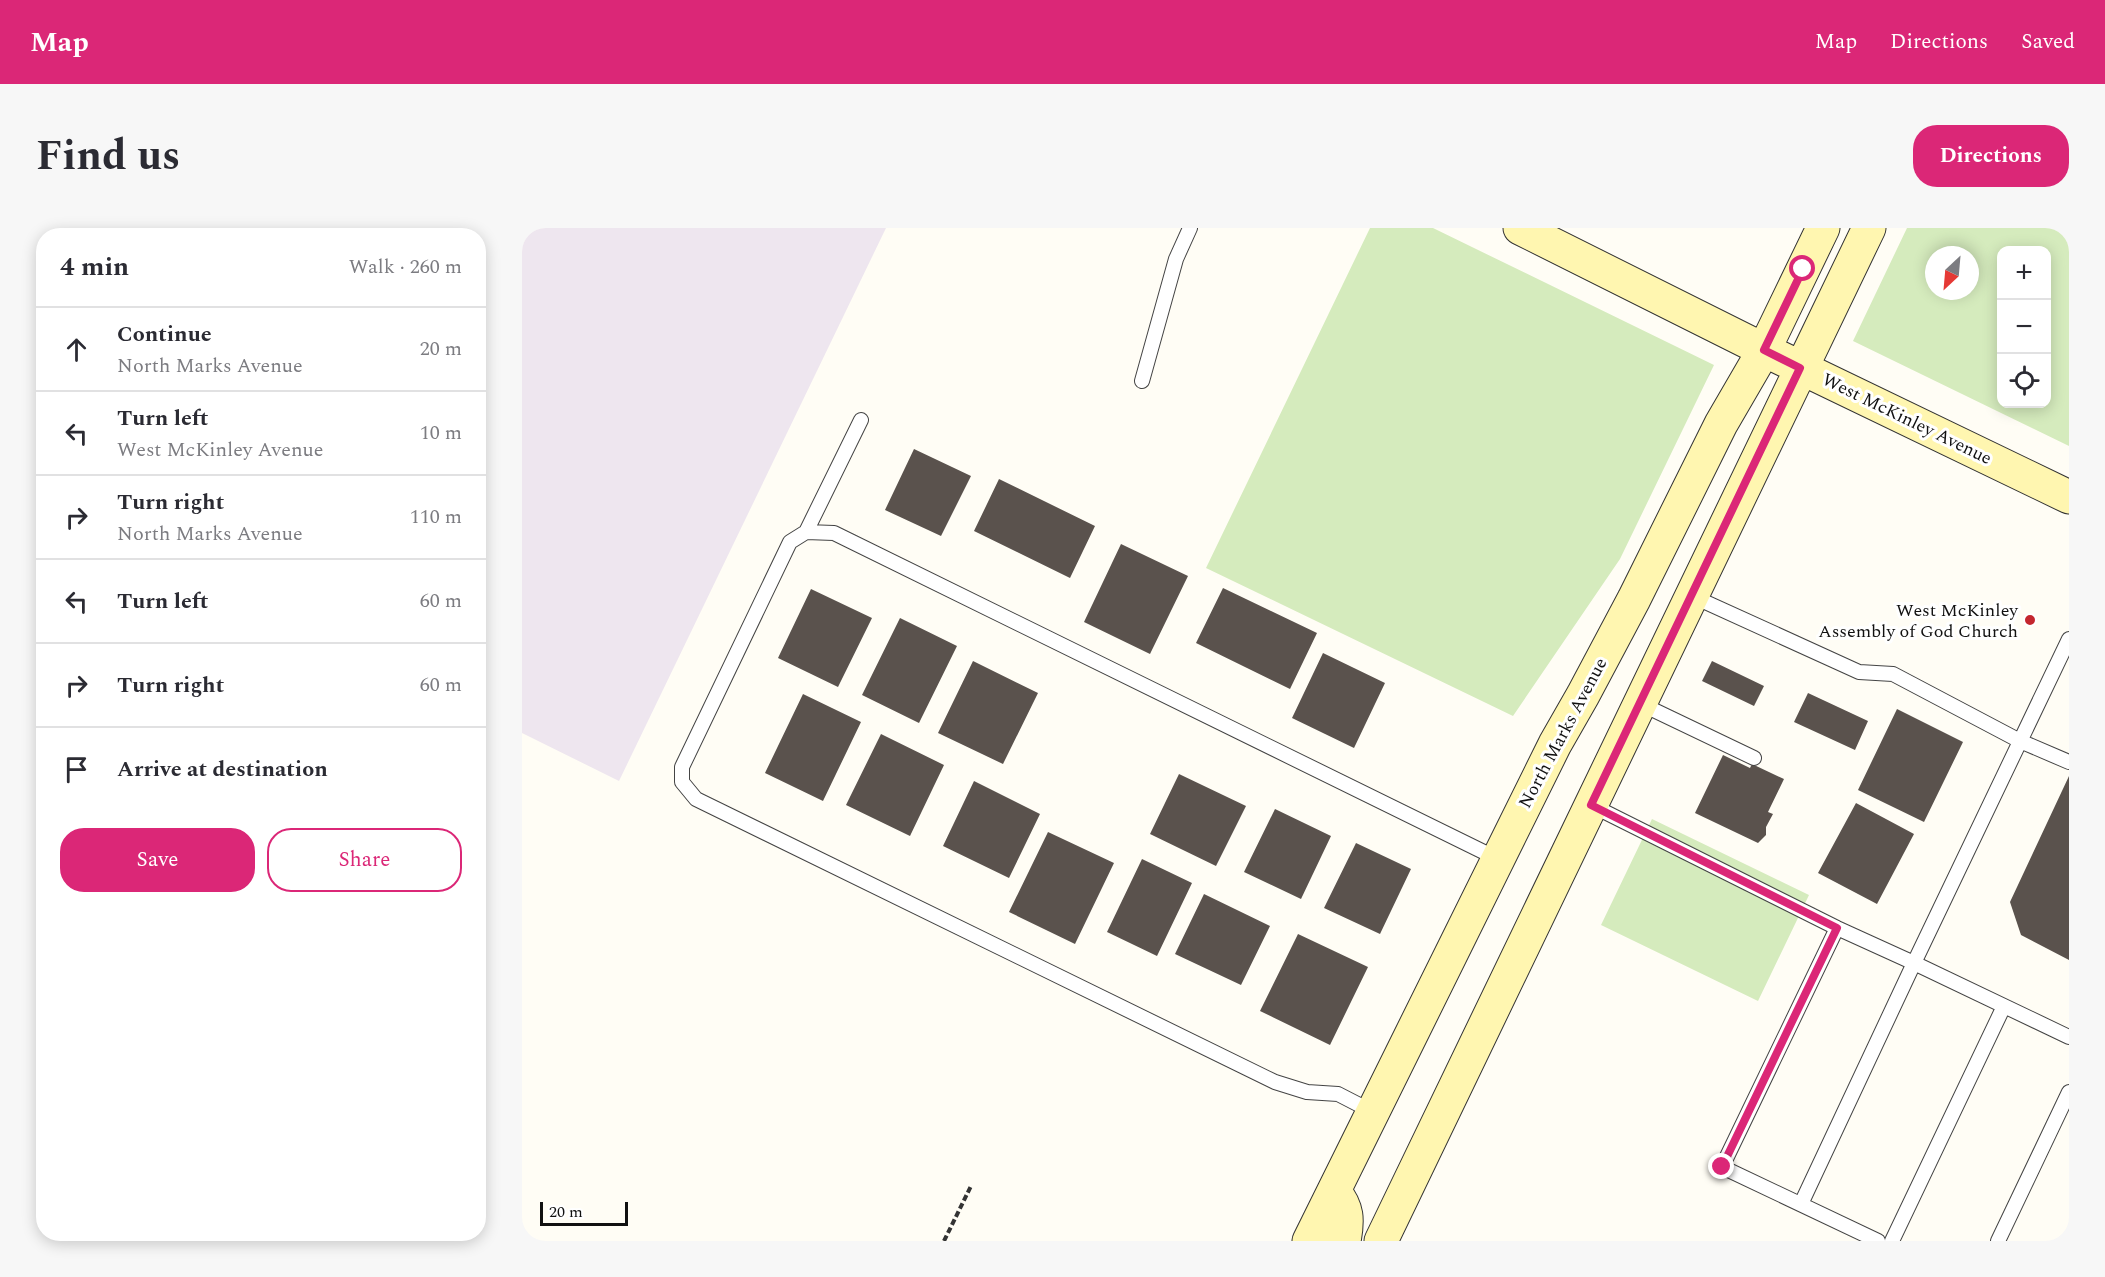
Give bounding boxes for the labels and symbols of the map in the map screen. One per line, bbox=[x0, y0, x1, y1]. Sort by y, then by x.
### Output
north arrow bbox=[1925, 246, 1979, 300]
route start bbox=[1789, 255, 1815, 281]
street label: West McKinley Avenue bbox=[1818, 366, 1996, 472]
place label: West McKinley Assembly of God Church bbox=[1818, 597, 2019, 645]
marker: West McKinley Assembly of God Church bbox=[2023, 613, 2037, 627]
street label: North Marks Avenue bbox=[1512, 653, 1614, 813]
route end bbox=[1708, 1153, 1734, 1179]
scale bar bbox=[540, 1199, 628, 1226]

